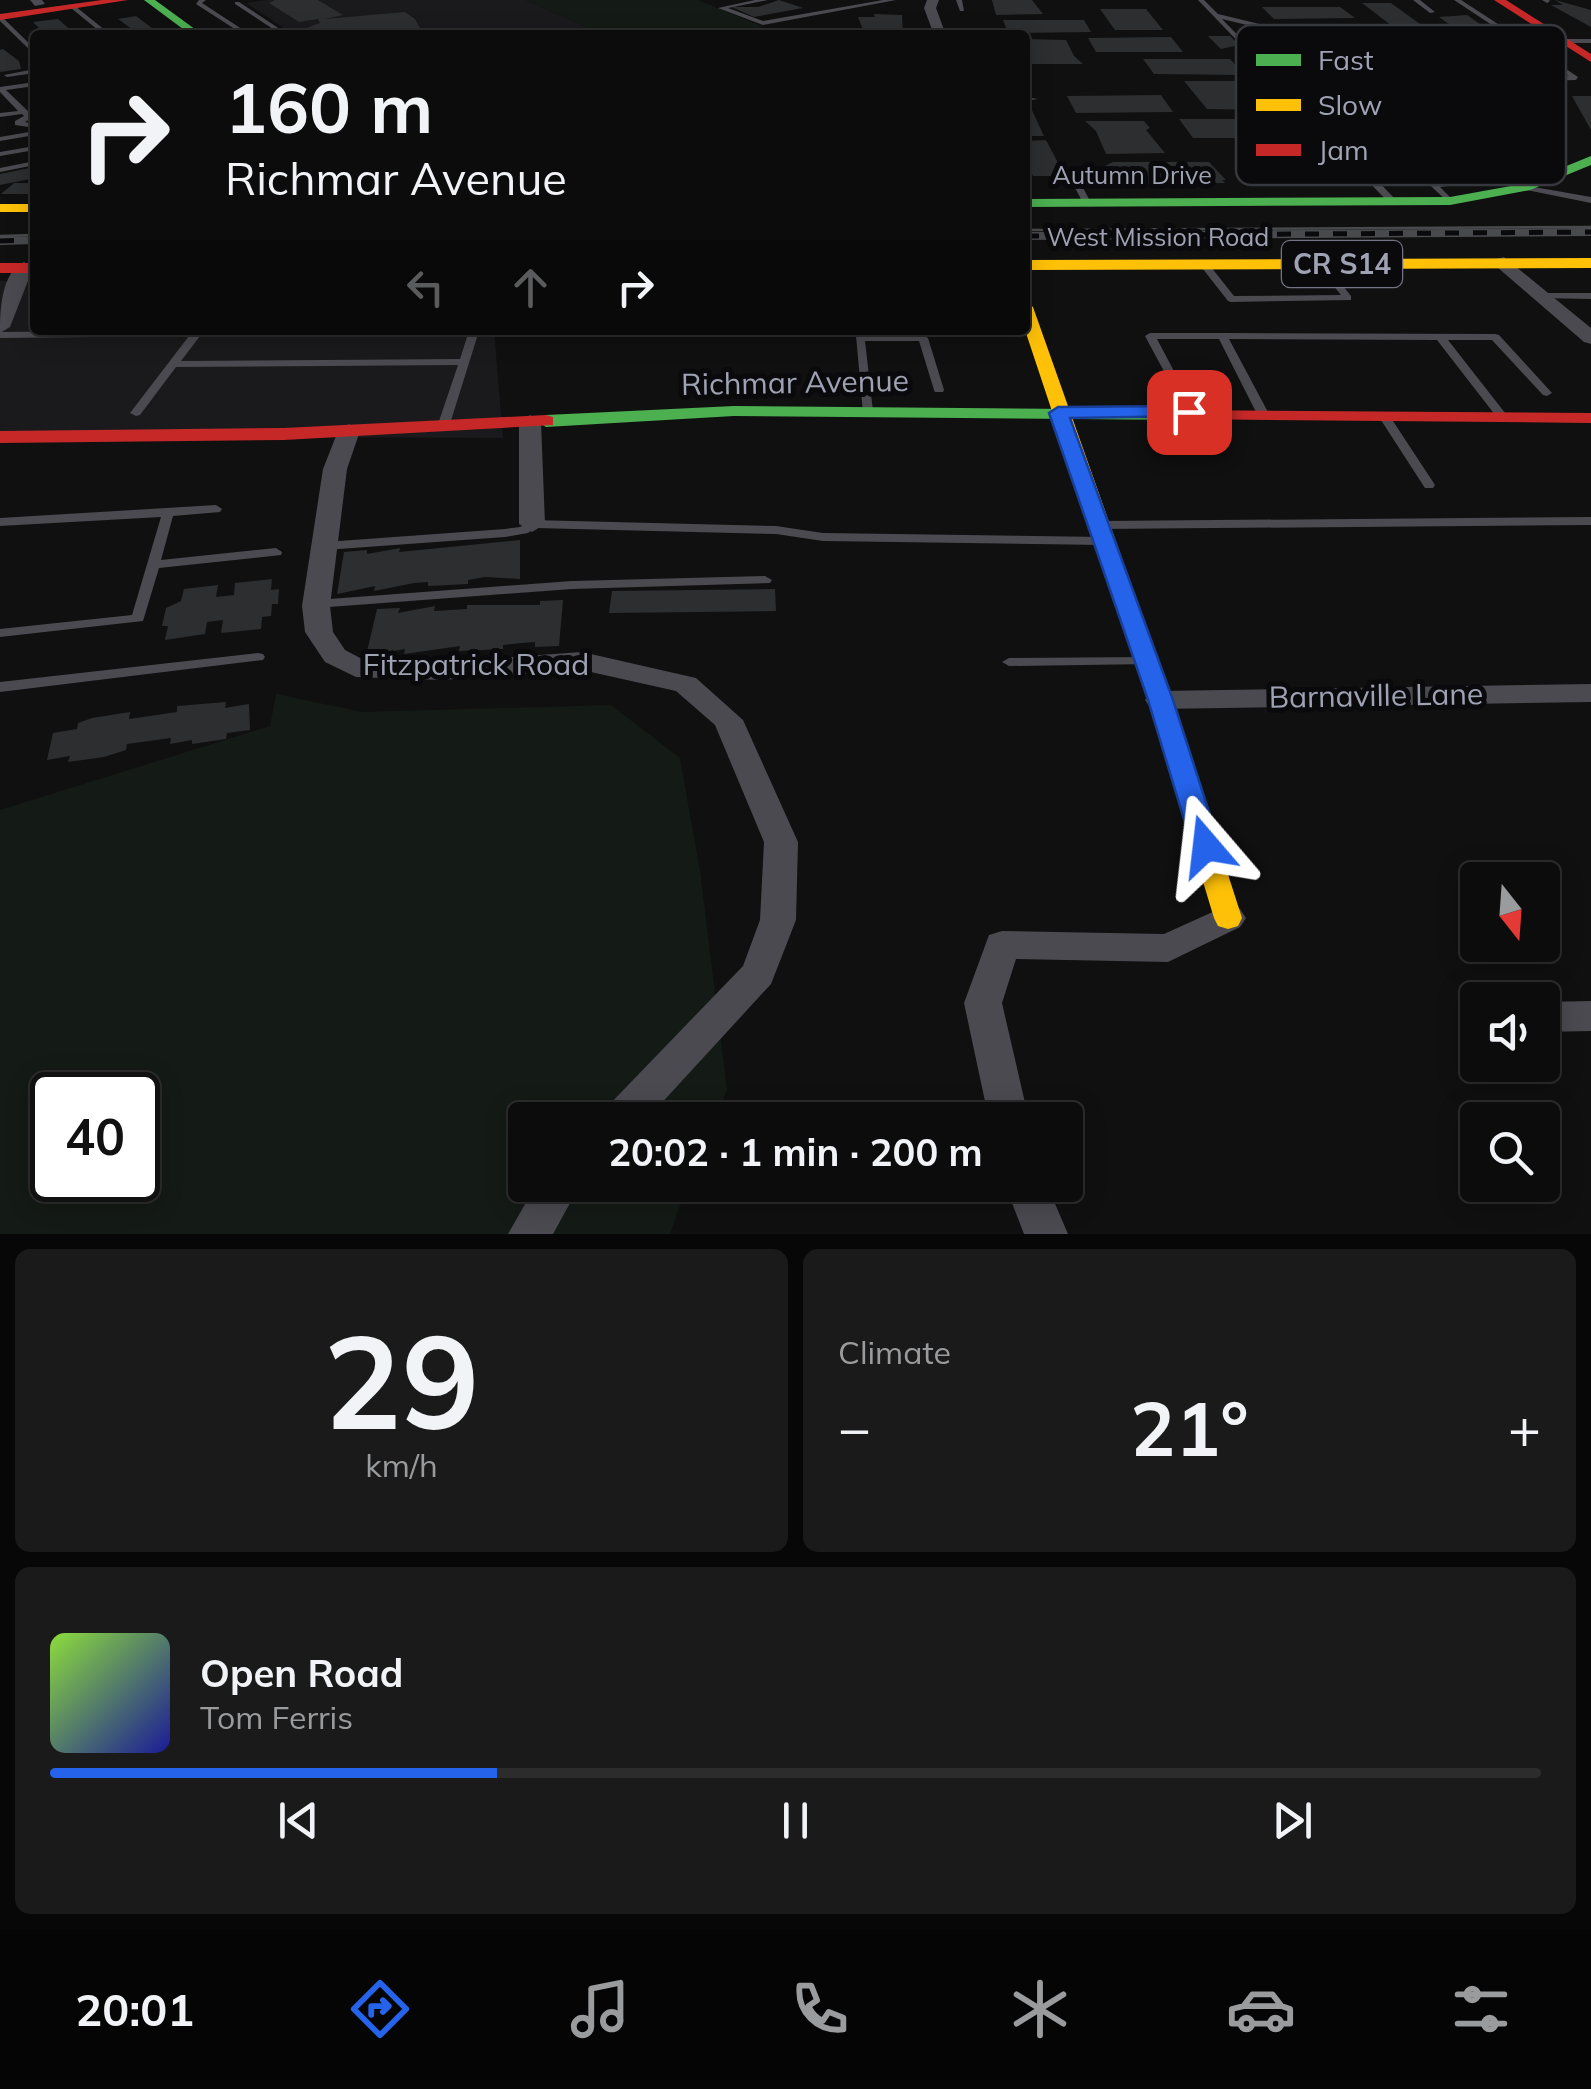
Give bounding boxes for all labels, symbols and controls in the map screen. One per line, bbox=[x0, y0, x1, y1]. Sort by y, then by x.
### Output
legend bbox=[1236, 25, 1566, 185]
text: Fast bbox=[1318, 42, 1374, 77]
text: 160 m bbox=[225, 63, 433, 151]
icon: right bbox=[60, 70, 190, 200]
text: Slow bbox=[1318, 87, 1382, 122]
text: Jam bbox=[1318, 132, 1369, 167]
text: Richmar Avenue bbox=[225, 150, 567, 206]
street label: Autumn Drive bbox=[1052, 159, 1212, 190]
street label: West Mission Road bbox=[1047, 221, 1269, 252]
road number: CR S14 bbox=[1282, 241, 1402, 287]
icon: left bbox=[398, 260, 453, 315]
icon: ahead bbox=[503, 260, 558, 315]
icon: right bbox=[608, 260, 663, 315]
street label: Richmar Avenue bbox=[681, 361, 909, 403]
pin bbox=[1147, 370, 1232, 455]
icon: arrive bbox=[1162, 385, 1217, 440]
street label: Fitzpatrick Road bbox=[363, 645, 589, 683]
street label: Barnaville Lane bbox=[1268, 674, 1484, 716]
position arrow bbox=[1154, 794, 1258, 898]
north arrow bbox=[1460, 862, 1560, 962]
map controls bbox=[1460, 862, 1560, 1202]
button: sound bbox=[1460, 982, 1560, 1082]
speed limit sign: 40 bbox=[30, 1072, 160, 1202]
button: search bbox=[1460, 1102, 1560, 1202]
text: 20:02 · 1 min · 200 m bbox=[608, 1128, 983, 1176]
text: 29 bbox=[323, 1298, 480, 1462]
text: Climate bbox=[838, 1332, 951, 1372]
text: 21° bbox=[1130, 1381, 1249, 1475]
text: − bbox=[838, 1393, 871, 1462]
text: + bbox=[1508, 1393, 1541, 1462]
text: km/h bbox=[365, 1445, 438, 1485]
text: Open Road bbox=[200, 1649, 403, 1697]
text: Tom Ferris bbox=[200, 1697, 353, 1737]
icon: previous bbox=[271, 1793, 326, 1848]
icon: pause bbox=[768, 1793, 823, 1848]
icon: next bbox=[1265, 1793, 1320, 1848]
icon: directions bbox=[345, 1974, 415, 2044]
icon: music bbox=[565, 1974, 635, 2044]
icon: phone bbox=[785, 1974, 855, 2044]
icon: climate bbox=[1005, 1974, 1075, 2044]
icon: car bbox=[1226, 1974, 1296, 2044]
icon: filters bbox=[1446, 1974, 1516, 2044]
text: 20:01 bbox=[75, 1981, 194, 2037]

